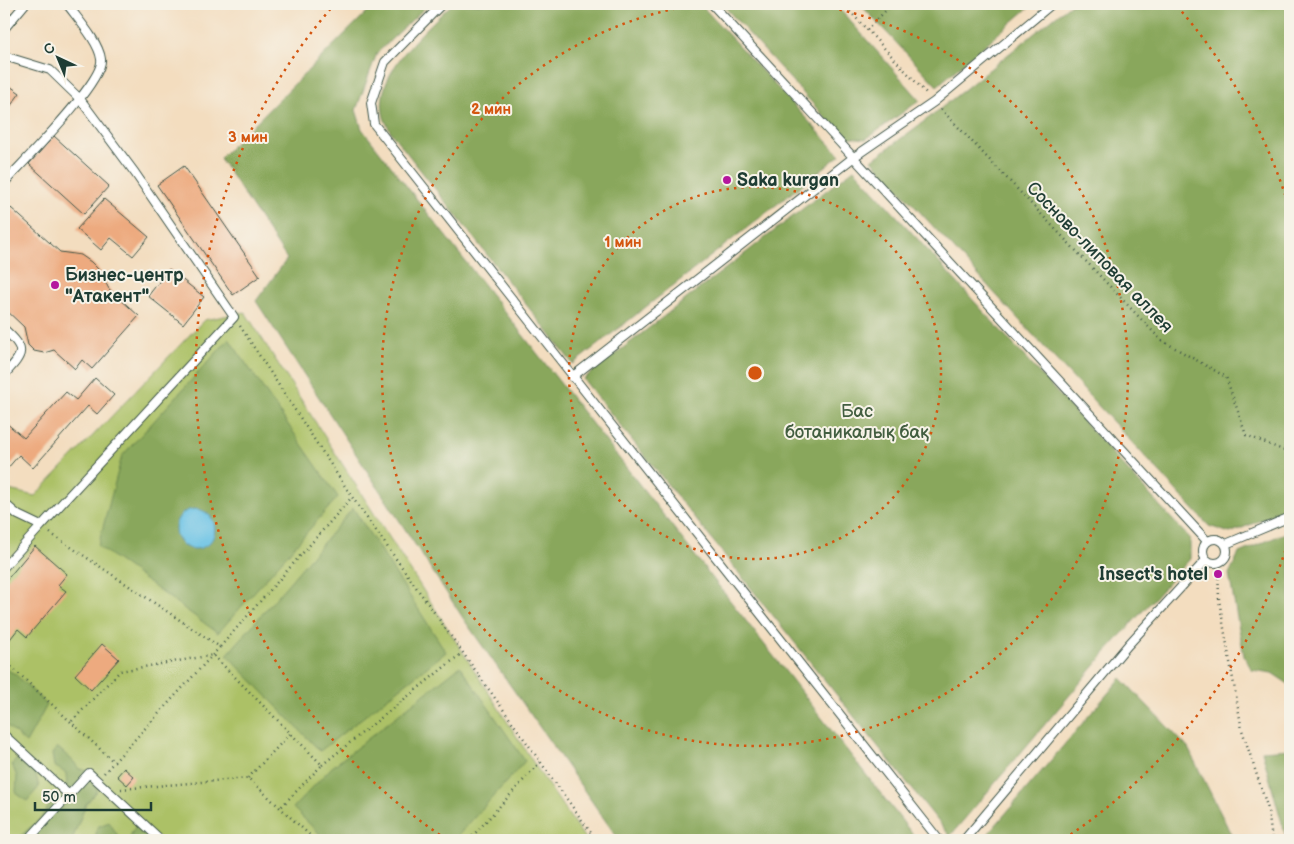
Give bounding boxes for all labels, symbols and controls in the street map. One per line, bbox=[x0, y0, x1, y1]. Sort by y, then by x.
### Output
north arrow bbox=[32, 32, 82, 82]
text: С bbox=[40, 39, 59, 59]
text: 2 мин bbox=[471, 100, 511, 119]
text: 3 мин bbox=[228, 128, 268, 147]
place label: Saka kurgan bbox=[737, 170, 839, 191]
marker: Saka kurgan bbox=[721, 174, 733, 186]
street label: Сосново-липовая аллея bbox=[1022, 178, 1177, 337]
text: 1 мин bbox=[604, 233, 642, 252]
place label: Бизнес-центр "Атакент" bbox=[65, 265, 184, 307]
marker: Бизнес-центр "Атакент" bbox=[49, 279, 61, 291]
centre of rings bbox=[746, 364, 764, 382]
park label: Бас ботаникалық бақ bbox=[785, 401, 929, 443]
place label: Insect's hotel bbox=[1099, 564, 1208, 585]
marker: Insect's hotel bbox=[1212, 568, 1224, 580]
scale bar bbox=[35, 779, 151, 811]
text: 50 m bbox=[42, 788, 76, 807]

